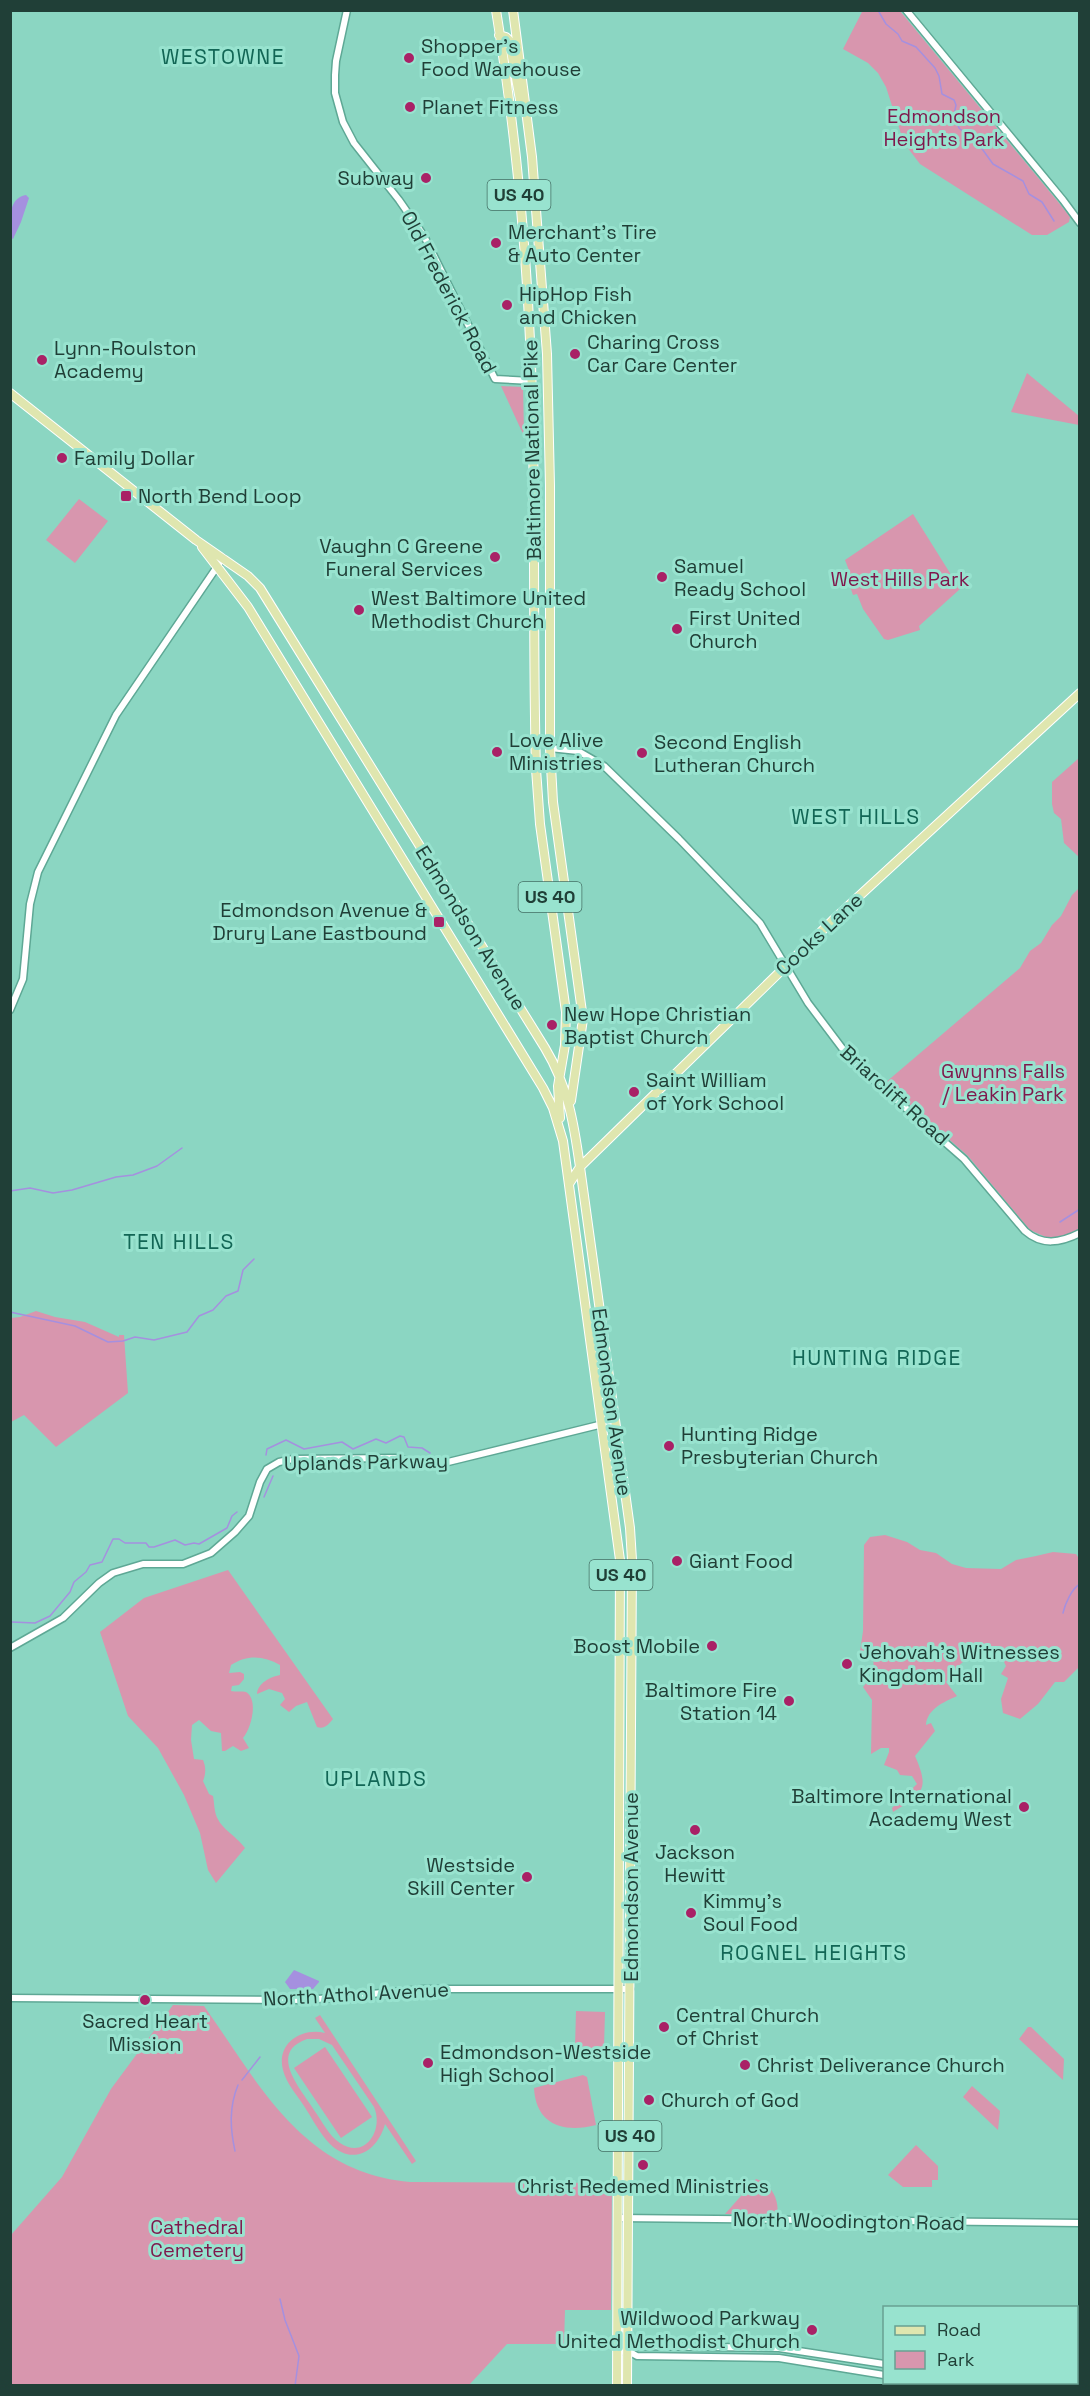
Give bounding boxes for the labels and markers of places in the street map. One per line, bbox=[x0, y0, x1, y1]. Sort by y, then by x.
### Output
place label: Shopper's Food Warehouse bbox=[421, 33, 581, 82]
marker: Shopper's Food Warehouse bbox=[402, 51, 416, 65]
place label: Planet Fitness bbox=[422, 94, 559, 120]
marker: Planet Fitness bbox=[403, 100, 417, 114]
place label: Subway bbox=[337, 165, 414, 191]
marker: Subway bbox=[419, 171, 433, 185]
place label: Merchant's Tire & Auto Center bbox=[508, 219, 657, 268]
marker: Merchant's Tire & Auto Center bbox=[489, 236, 503, 250]
place label: HipHop Fish and Chicken bbox=[519, 281, 637, 330]
marker: HipHop Fish and Chicken bbox=[500, 298, 514, 312]
place label: Charing Cross Car Care Center bbox=[587, 329, 737, 378]
place label: Lynn-Roulston Academy bbox=[54, 335, 197, 384]
marker: Charing Cross Car Care Center bbox=[568, 347, 582, 361]
marker: Lynn-Roulston Academy bbox=[35, 353, 49, 367]
place label: Family Dollar bbox=[74, 445, 195, 471]
marker: Family Dollar bbox=[55, 451, 69, 465]
place label: North Bend Loop bbox=[138, 483, 302, 509]
marker: North Bend Loop bbox=[119, 489, 133, 503]
place label: Vaughn C Greene Funeral Services bbox=[319, 533, 483, 582]
marker: Vaughn C Greene Funeral Services bbox=[488, 550, 502, 564]
place label: Samuel Ready School bbox=[674, 553, 806, 602]
marker: Samuel Ready School bbox=[655, 570, 669, 584]
place label: West Baltimore United Methodist Church bbox=[371, 585, 586, 634]
marker: West Baltimore United Methodist Church bbox=[352, 603, 366, 617]
place label: First United Church bbox=[689, 605, 801, 654]
marker: First United Church bbox=[670, 622, 684, 636]
place label: Love Alive Ministries bbox=[509, 727, 604, 776]
place label: Second English Lutheran Church bbox=[654, 729, 815, 778]
marker: Love Alive Ministries bbox=[490, 745, 504, 759]
marker: Second English Lutheran Church bbox=[635, 746, 649, 760]
place label: Edmondson Avenue & Drury Lane Eastbound bbox=[213, 897, 427, 946]
marker: Edmondson Avenue & Drury Lane Eastbound bbox=[432, 915, 446, 929]
place label: New Hope Christian Baptist Church bbox=[564, 1001, 751, 1050]
marker: New Hope Christian Baptist Church bbox=[545, 1018, 559, 1032]
place label: Saint William of York School bbox=[646, 1067, 784, 1116]
marker: Saint William of York School bbox=[627, 1085, 641, 1099]
place label: Hunting Ridge Presbyterian Church bbox=[681, 1421, 878, 1470]
marker: Hunting Ridge Presbyterian Church bbox=[662, 1439, 676, 1453]
place label: Giant Food bbox=[689, 1548, 793, 1574]
marker: Giant Food bbox=[670, 1554, 684, 1568]
place label: Boost Mobile bbox=[573, 1633, 700, 1659]
marker: Boost Mobile bbox=[705, 1639, 719, 1653]
place label: Jehovah's Witnesses Kingdom Hall bbox=[859, 1639, 1060, 1688]
marker: Jehovah's Witnesses Kingdom Hall bbox=[840, 1657, 854, 1671]
place label: Baltimore Fire Station 14 bbox=[645, 1677, 777, 1726]
marker: Baltimore Fire Station 14 bbox=[782, 1694, 796, 1708]
place label: Baltimore International Academy West bbox=[791, 1783, 1012, 1832]
marker: Baltimore International Academy West bbox=[1017, 1800, 1031, 1814]
marker: Jackson Hewitt bbox=[688, 1823, 702, 1837]
place label: Jackson Hewitt bbox=[655, 1839, 735, 1888]
place label: Westside Skill Center bbox=[407, 1852, 515, 1901]
marker: Westside Skill Center bbox=[520, 1870, 534, 1884]
place label: Kimmy's Soul Food bbox=[703, 1888, 798, 1937]
marker: Kimmy's Soul Food bbox=[684, 1906, 698, 1920]
marker: Sacred Heart Mission bbox=[138, 1993, 152, 2007]
place label: Central Church of Christ bbox=[676, 2002, 819, 2051]
place label: Sacred Heart Mission bbox=[82, 2008, 208, 2057]
marker: Central Church of Christ bbox=[657, 2020, 671, 2034]
place label: Edmondson-Westside High School bbox=[440, 2039, 651, 2088]
place label: Christ Deliverance Church bbox=[757, 2052, 1005, 2078]
marker: Edmondson-Westside High School bbox=[421, 2056, 435, 2070]
marker: Christ Deliverance Church bbox=[738, 2058, 752, 2072]
place label: Church of God bbox=[661, 2087, 799, 2113]
marker: Church of God bbox=[642, 2093, 656, 2107]
marker: Christ Redemed Ministries bbox=[636, 2158, 650, 2172]
place label: Christ Redemed Ministries bbox=[517, 2173, 769, 2199]
place label: Wildwood Parkway United Methodist Church bbox=[557, 2305, 800, 2354]
marker: Wildwood Parkway United Methodist Church bbox=[805, 2323, 819, 2337]

